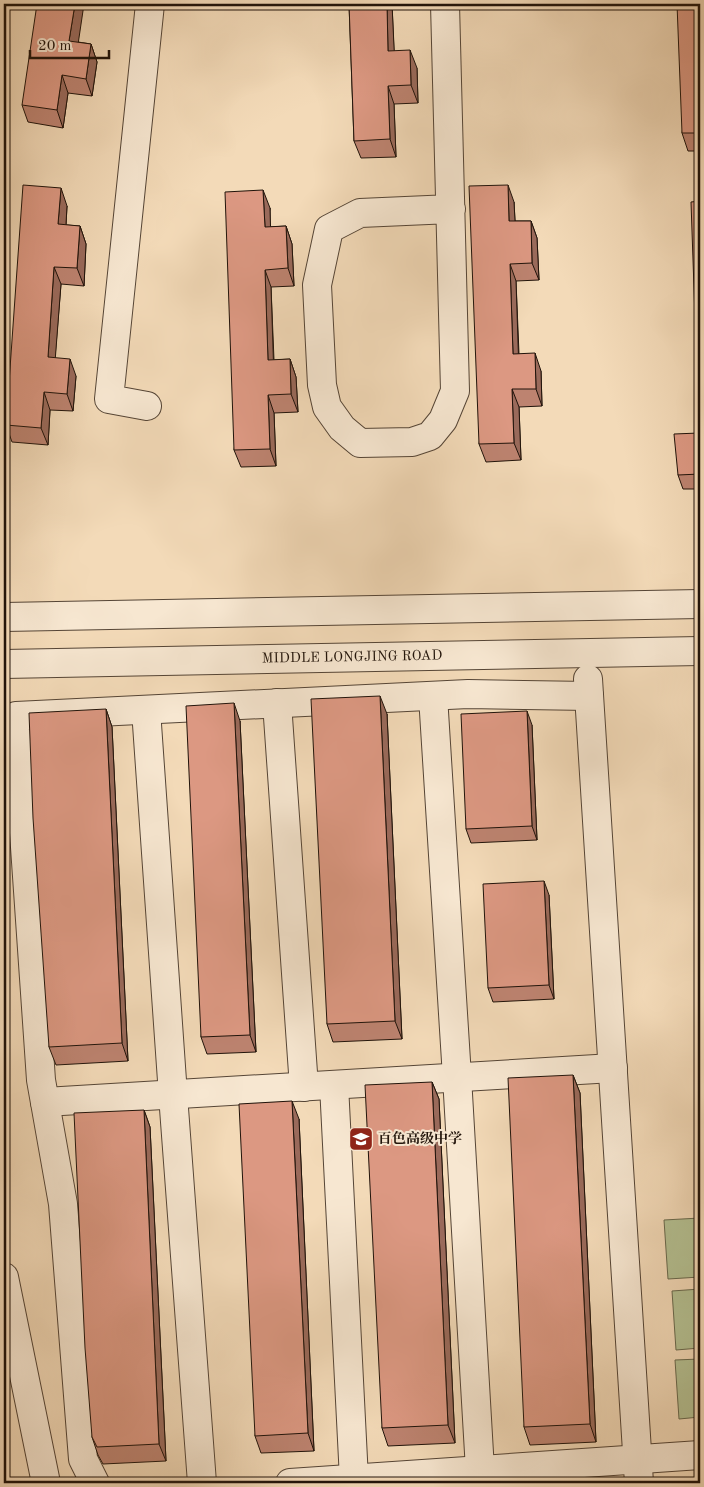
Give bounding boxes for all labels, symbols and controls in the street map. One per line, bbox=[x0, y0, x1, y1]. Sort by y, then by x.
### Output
scale bar bbox=[30, 28, 109, 60]
text: 20 m bbox=[38, 39, 72, 54]
street label: MIDDLE LONGJING ROAD bbox=[262, 648, 442, 666]
school or university icon: 百色高级中学 bbox=[348, 1126, 374, 1152]
place label: 百色高级中学 bbox=[378, 1130, 462, 1146]

